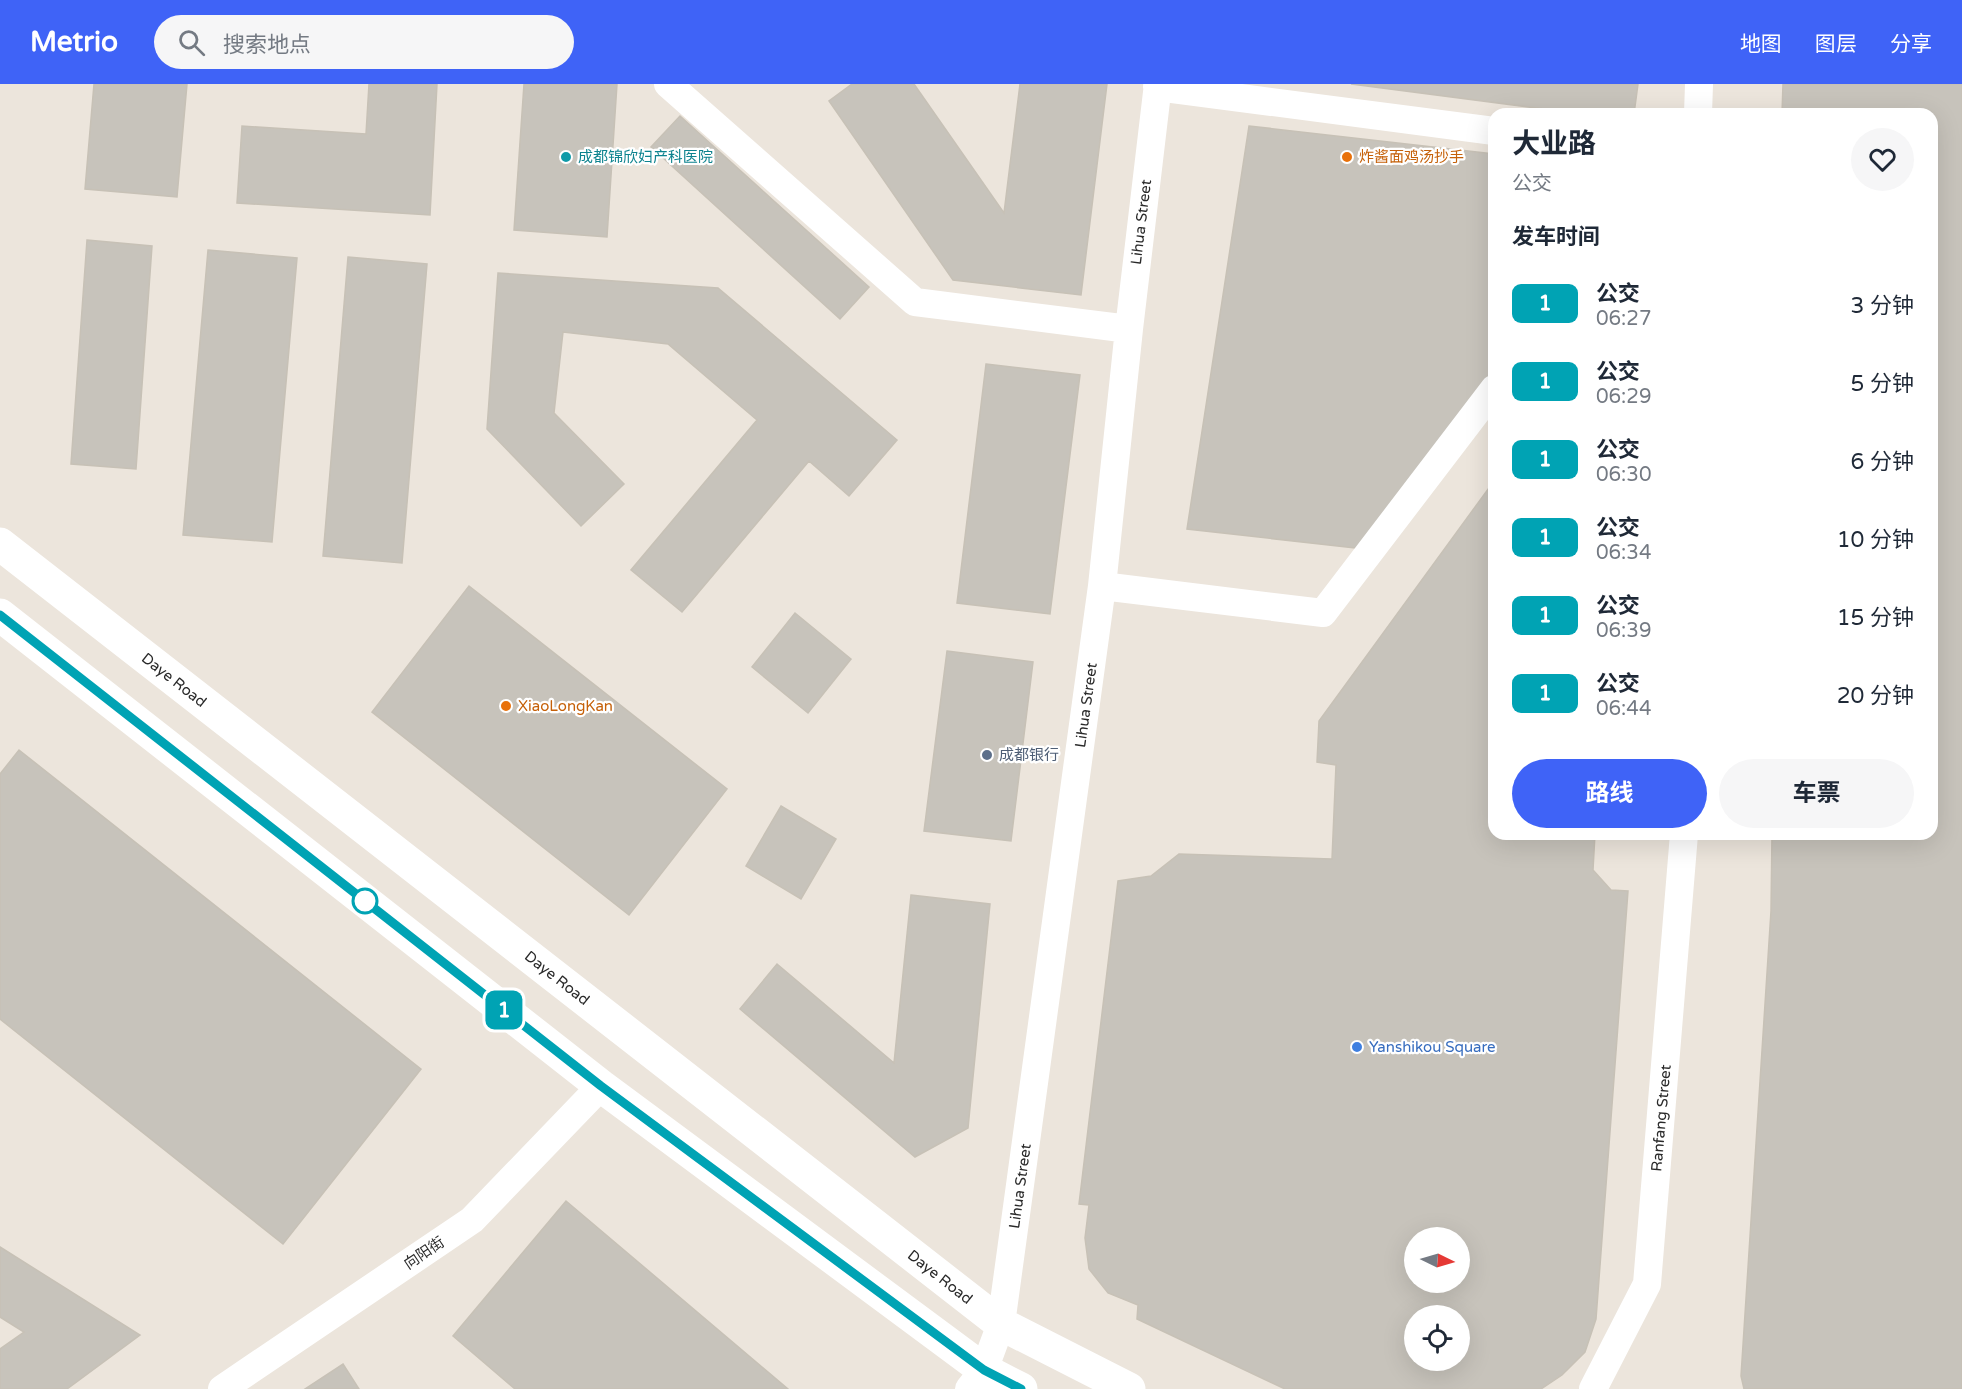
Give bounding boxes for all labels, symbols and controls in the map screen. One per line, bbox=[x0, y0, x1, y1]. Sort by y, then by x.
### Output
search box bbox=[154, 15, 574, 69]
text: Metrio bbox=[30, 25, 118, 59]
icon: search bbox=[175, 26, 208, 59]
text: 搜索地点 bbox=[223, 32, 311, 58]
text: 地图 bbox=[1740, 32, 1782, 57]
text: 图层 bbox=[1815, 32, 1857, 57]
text: 分享 bbox=[1890, 32, 1932, 57]
text: 大业路 bbox=[1512, 127, 1596, 161]
button: heart bbox=[1851, 128, 1914, 191]
place label: 成都锦欣妇产科医院 bbox=[578, 148, 713, 166]
place label: 炸酱面鸡汤抄手 bbox=[1359, 148, 1464, 166]
marker: 成都锦欣妇产科医院 bbox=[559, 150, 573, 164]
marker: 炸酱面鸡汤抄手 bbox=[1340, 150, 1354, 164]
text: 公交 bbox=[1512, 172, 1552, 196]
street label: Lihua Street bbox=[1127, 178, 1155, 266]
text: 发车时间 bbox=[1512, 224, 1600, 250]
text: 公交 bbox=[1596, 281, 1640, 307]
text: 1 bbox=[1538, 291, 1552, 316]
text: 3 分钟 bbox=[1850, 293, 1914, 319]
text: 06:27 bbox=[1596, 307, 1651, 331]
text: 公交 bbox=[1596, 359, 1640, 385]
text: 1 bbox=[1538, 369, 1552, 394]
text: 5 分钟 bbox=[1850, 371, 1914, 397]
text: 06:29 bbox=[1596, 385, 1651, 409]
text: 公交 bbox=[1596, 437, 1640, 463]
text: 1 bbox=[1538, 447, 1552, 472]
text: 6 分钟 bbox=[1850, 449, 1914, 475]
text: 06:30 bbox=[1596, 463, 1651, 487]
text: 公交 bbox=[1596, 515, 1640, 541]
text: 1 bbox=[1538, 525, 1552, 550]
text: 10 分钟 bbox=[1837, 527, 1914, 553]
text: 06:34 bbox=[1596, 541, 1651, 565]
text: 公交 bbox=[1596, 593, 1640, 619]
text: 1 bbox=[1538, 603, 1552, 628]
text: 15 分钟 bbox=[1837, 605, 1914, 631]
text: 06:39 bbox=[1596, 619, 1651, 643]
street label: Daye Road bbox=[138, 649, 210, 711]
street label: Lihua Street bbox=[1071, 661, 1101, 749]
text: 公交 bbox=[1596, 671, 1640, 697]
text: 1 bbox=[1538, 681, 1552, 706]
text: 20 分钟 bbox=[1837, 683, 1914, 709]
place label: XiaoLongKan bbox=[518, 697, 613, 715]
text: 06:44 bbox=[1596, 697, 1651, 721]
marker: XiaoLongKan bbox=[499, 699, 513, 713]
place label: 成都银行 bbox=[999, 746, 1059, 764]
marker: 成都银行 bbox=[980, 748, 994, 762]
button: 路线 bbox=[1512, 759, 1707, 828]
button: 车票 bbox=[1719, 759, 1914, 828]
unlabelled marker bbox=[352, 888, 378, 914]
street label: Daye Road bbox=[521, 947, 593, 1009]
line badge: 1 bbox=[484, 990, 524, 1030]
text: 1 bbox=[497, 998, 511, 1023]
place label: Yanshikou Square bbox=[1369, 1038, 1495, 1056]
marker: Yanshikou Square bbox=[1350, 1040, 1364, 1054]
street label: Ranfang Street bbox=[1647, 1063, 1675, 1172]
street label: Lihua Street bbox=[1005, 1142, 1035, 1230]
north arrow bbox=[1404, 1227, 1470, 1293]
map controls bbox=[1404, 1227, 1470, 1371]
street label: 向阳街 bbox=[400, 1233, 448, 1273]
street label: Daye Road bbox=[904, 1246, 976, 1308]
button: locate bbox=[1404, 1305, 1470, 1371]

